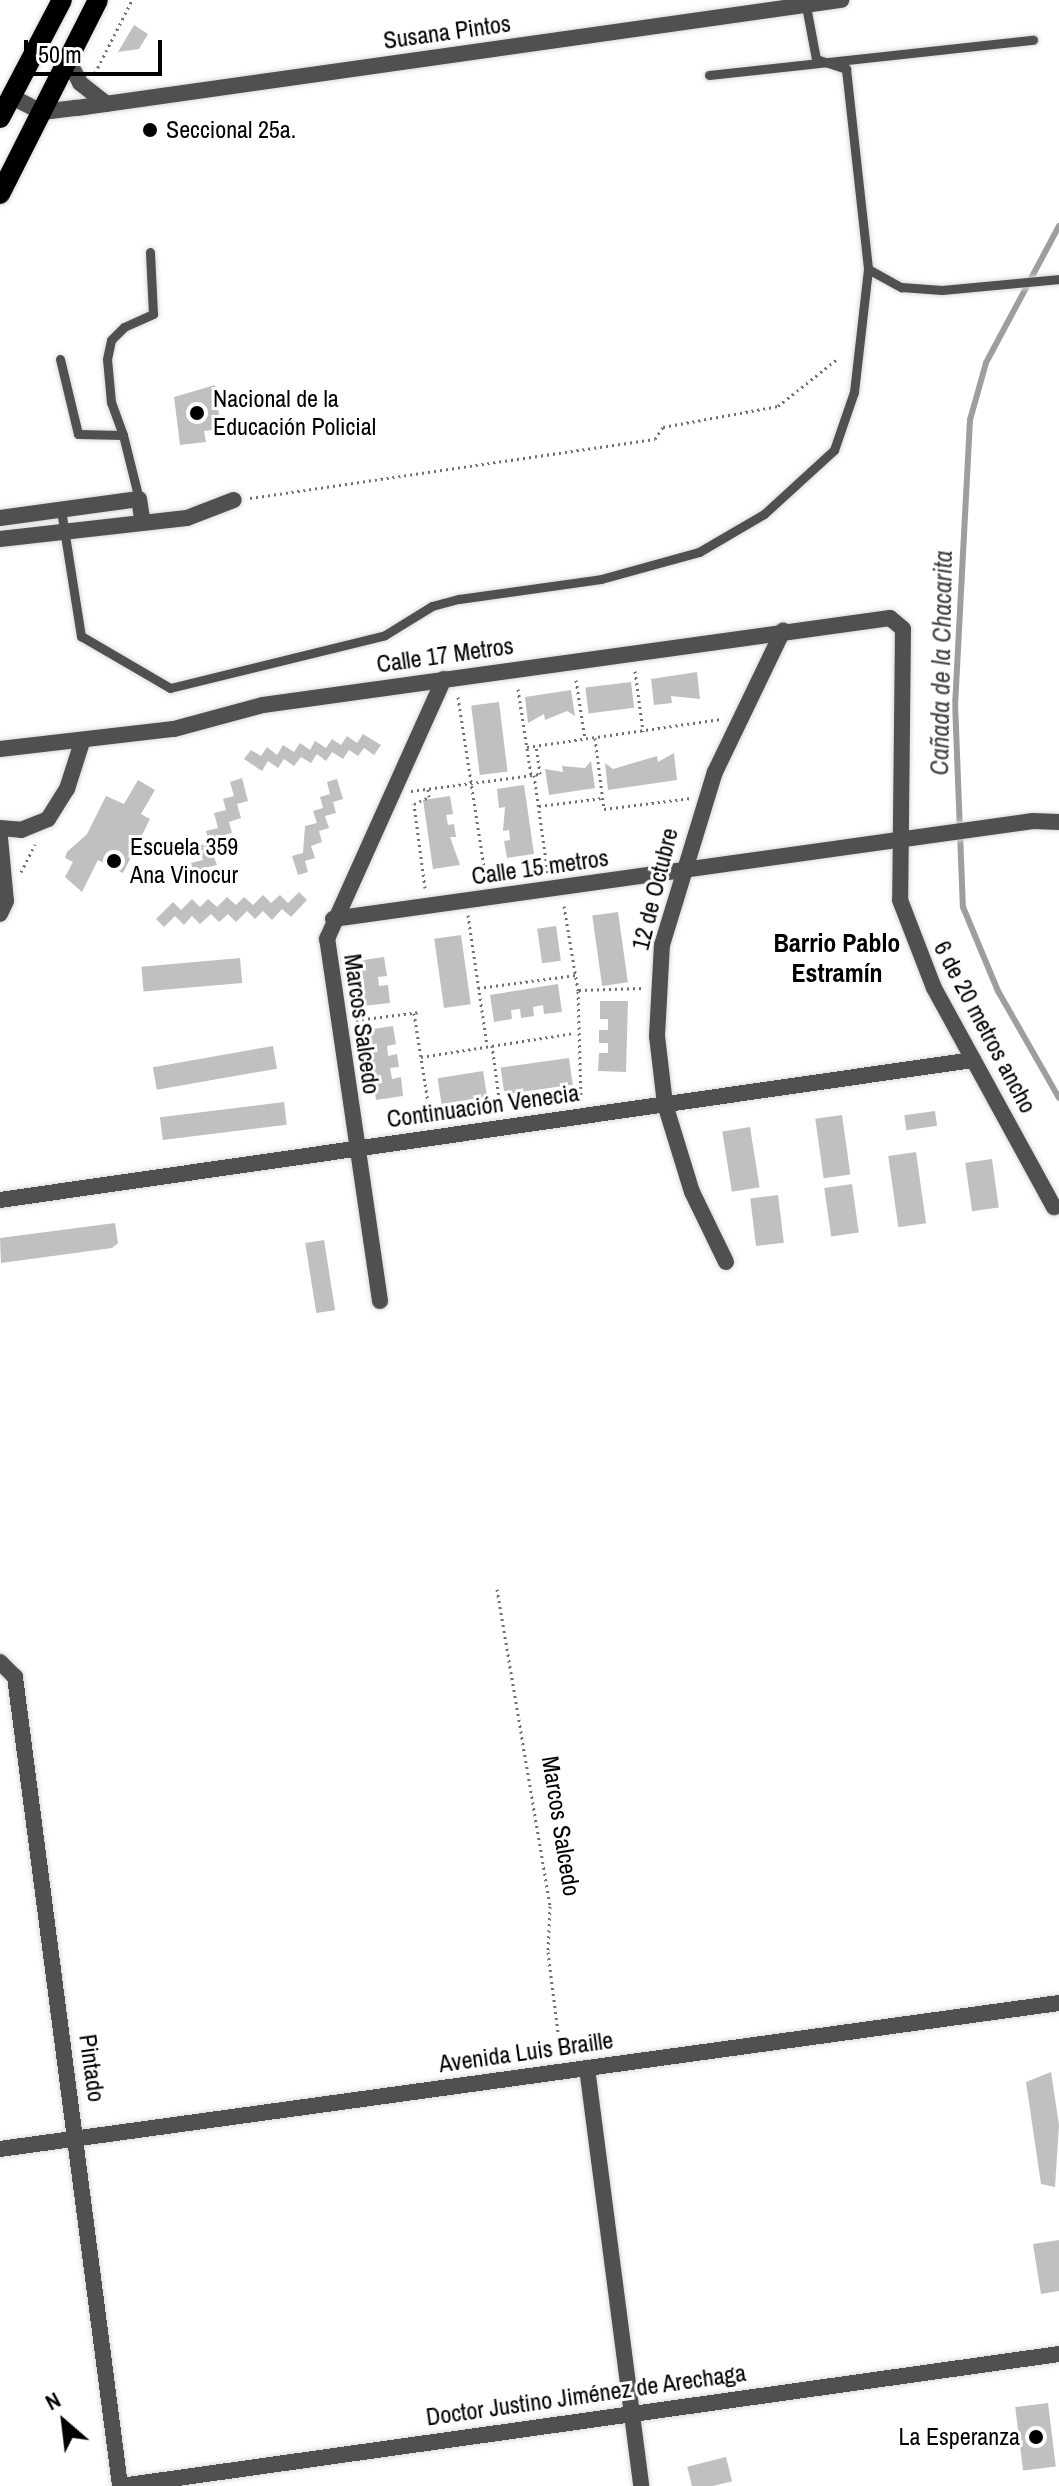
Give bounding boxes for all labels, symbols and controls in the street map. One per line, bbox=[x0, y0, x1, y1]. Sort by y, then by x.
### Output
street label: Susana Pintos bbox=[382, 9, 512, 55]
scale bar bbox=[28, 24, 166, 74]
text: 50 m bbox=[38, 38, 82, 70]
place label: Seccional 25a. bbox=[166, 116, 296, 144]
marker: Seccional 25a. bbox=[141, 121, 159, 139]
place label: Nacional de la Educación Policial bbox=[213, 385, 376, 441]
marker: Nacional de la Educación Policial bbox=[188, 404, 206, 422]
water label: Cañada de la Chacarita bbox=[923, 550, 959, 776]
street label: Calle 17 Metros bbox=[375, 631, 515, 679]
street label: 12 de Octubre bbox=[626, 825, 684, 953]
place label: Escuela 359 Ana Vinocur bbox=[130, 833, 238, 889]
street label: Calle 15 metros bbox=[470, 843, 610, 891]
marker: Escuela 359 Ana Vinocur bbox=[105, 852, 123, 870]
district label: Barrio Pablo Estramín bbox=[774, 927, 900, 988]
street label: 6 de 20 metros ancho bbox=[928, 936, 1042, 1118]
street label: Marcos Salcedo bbox=[338, 952, 386, 1096]
street label: Continuación Venecia bbox=[385, 1078, 581, 1134]
street label: Marcos Salcedo bbox=[536, 1754, 586, 1898]
street label: Avenida Luis Braille bbox=[437, 2026, 615, 2078]
street label: Pintado bbox=[73, 2032, 111, 2104]
street label: Doctor Justino Jiménez de Arechaga bbox=[424, 2358, 748, 2432]
north arrow bbox=[24, 2382, 104, 2462]
text: N bbox=[40, 2385, 66, 2417]
place label: La Esperanza bbox=[899, 2423, 1020, 2451]
marker: La Esperanza bbox=[1027, 2428, 1045, 2446]

